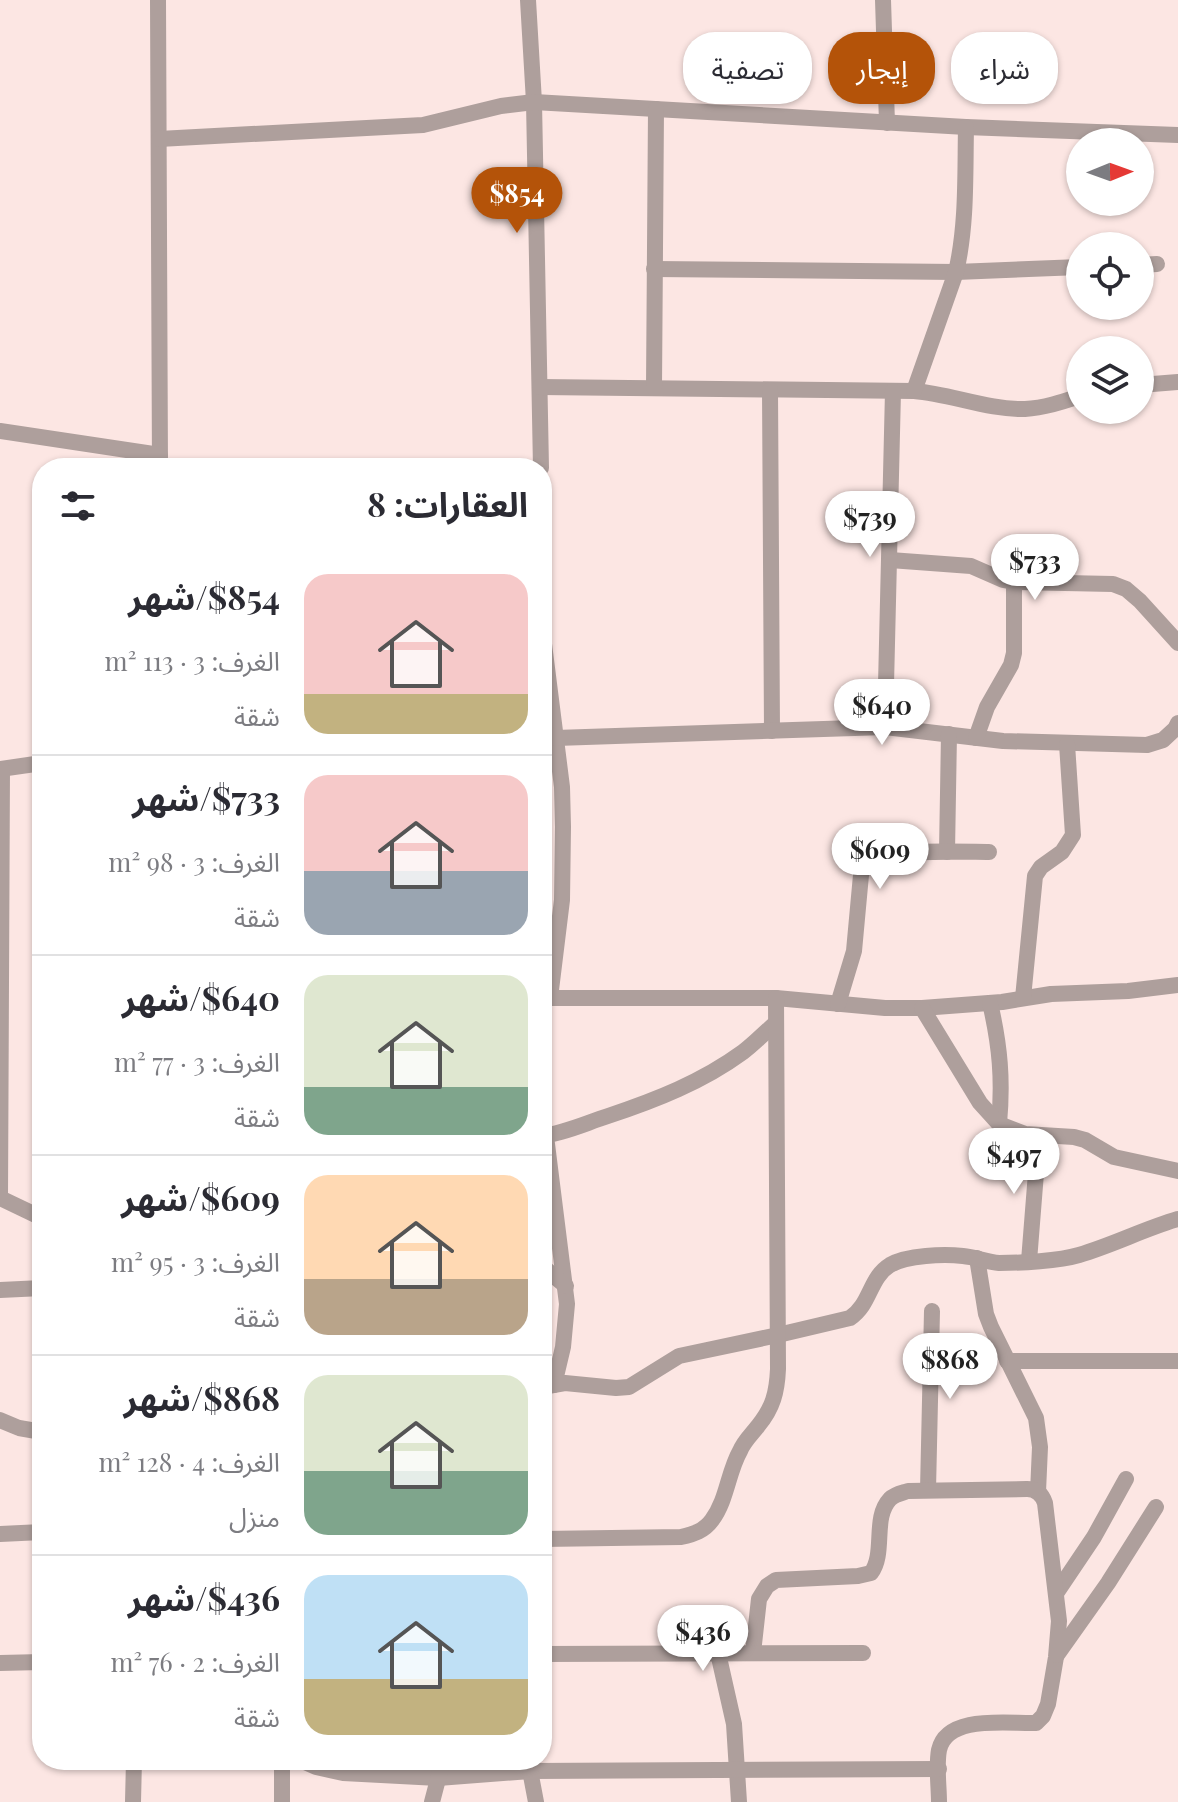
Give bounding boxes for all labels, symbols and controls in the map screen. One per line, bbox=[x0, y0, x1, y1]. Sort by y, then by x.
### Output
chip: تصفية bbox=[683, 32, 812, 104]
chip: إيجار bbox=[828, 32, 935, 104]
chip: شراء bbox=[951, 32, 1058, 104]
north arrow bbox=[1066, 128, 1154, 216]
map controls bbox=[1066, 128, 1154, 424]
pin: $854 bbox=[470, 167, 564, 235]
text: $854 bbox=[489, 175, 545, 210]
button: locate bbox=[1066, 232, 1154, 320]
button: layers bbox=[1066, 336, 1154, 424]
text: العقارات: 8 bbox=[367, 480, 528, 526]
icon: filters bbox=[56, 484, 100, 528]
pin: $739 bbox=[823, 491, 917, 559]
text: $739 bbox=[843, 499, 897, 534]
pin: $733 bbox=[988, 534, 1082, 602]
text: $733 bbox=[1009, 542, 1061, 577]
text: $854/شهر bbox=[128, 573, 280, 619]
icon: home bbox=[368, 606, 464, 702]
text: الغرف: 3 · 113 m² bbox=[105, 643, 280, 678]
pin: $640 bbox=[835, 679, 929, 747]
text: $640 bbox=[852, 687, 912, 722]
text: شقة bbox=[234, 698, 280, 733]
text: $733/شهر bbox=[132, 774, 280, 820]
icon: home bbox=[368, 807, 464, 903]
pin: $609 bbox=[833, 823, 927, 891]
text: $609 bbox=[850, 831, 910, 866]
text: الغرف: 3 · 98 m² bbox=[108, 844, 280, 879]
text: شقة bbox=[234, 899, 280, 934]
text: $640/شهر bbox=[122, 974, 280, 1020]
icon: home bbox=[368, 1007, 464, 1103]
text: الغرف: 3 · 77 m² bbox=[114, 1044, 280, 1079]
text: شقة bbox=[234, 1099, 280, 1134]
pin: $497 bbox=[967, 1128, 1061, 1196]
text: $497 bbox=[987, 1136, 1041, 1171]
text: $609/شهر bbox=[121, 1174, 280, 1220]
icon: home bbox=[368, 1207, 464, 1303]
text: الغرف: 3 · 95 m² bbox=[111, 1244, 280, 1279]
text: شقة bbox=[234, 1299, 280, 1334]
pin: $868 bbox=[903, 1333, 997, 1401]
text: $868 bbox=[921, 1341, 979, 1376]
text: $868/شهر bbox=[124, 1374, 280, 1420]
icon: home bbox=[368, 1407, 464, 1503]
text: الغرف: 4 · 128 m² bbox=[98, 1444, 280, 1479]
text: منزل bbox=[229, 1499, 280, 1534]
text: $436/شهر bbox=[128, 1574, 280, 1620]
pin: $436 bbox=[656, 1605, 750, 1673]
icon: home bbox=[368, 1607, 464, 1703]
text: $436 bbox=[675, 1613, 731, 1648]
text: الغرف: 2 · 76 m² bbox=[110, 1644, 280, 1679]
text: شقة bbox=[234, 1699, 280, 1734]

